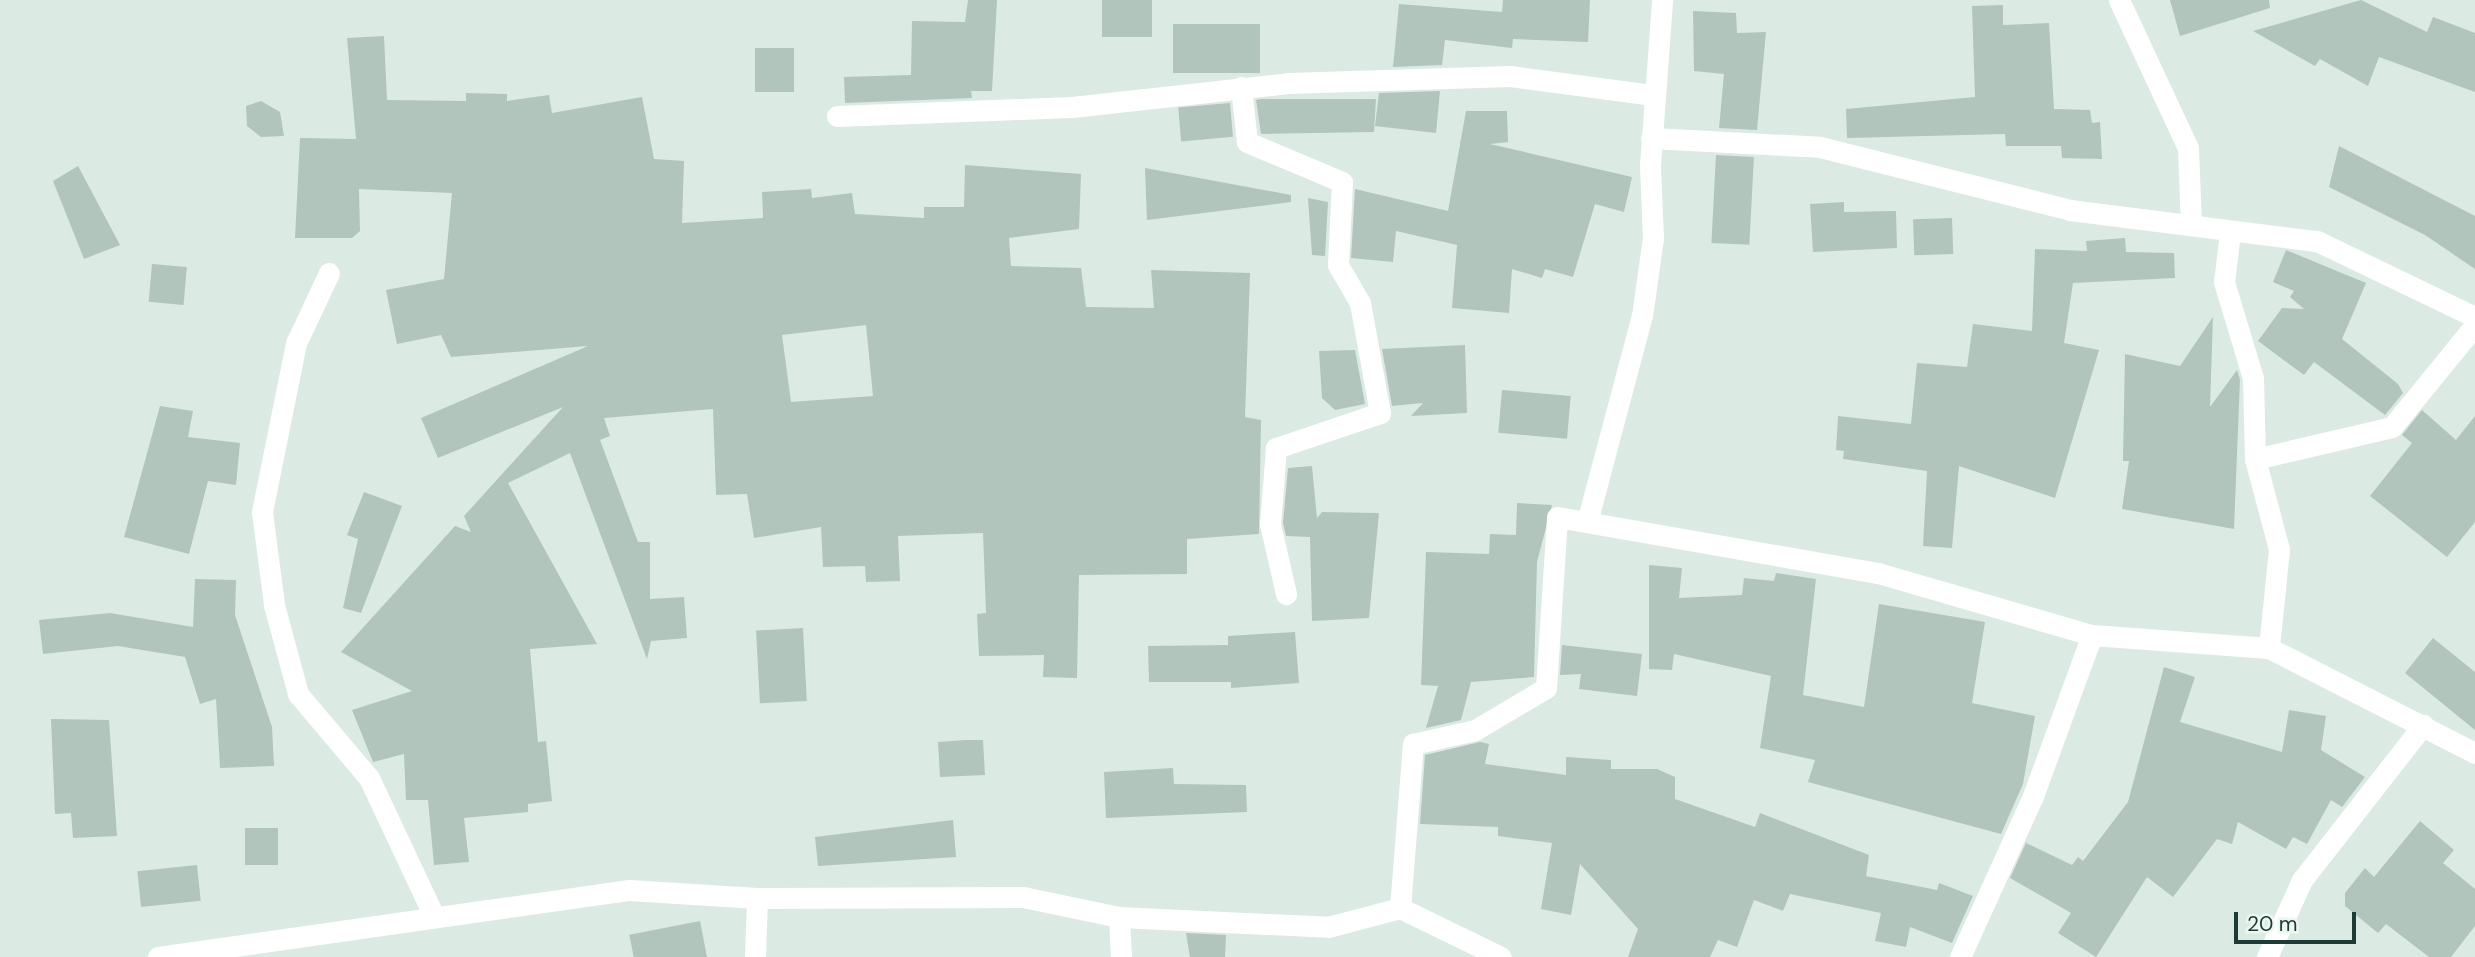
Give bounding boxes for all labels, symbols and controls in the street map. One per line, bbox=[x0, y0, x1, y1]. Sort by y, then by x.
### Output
scale bar bbox=[2237, 898, 2360, 942]
text: 20 m bbox=[2247, 910, 2298, 938]

